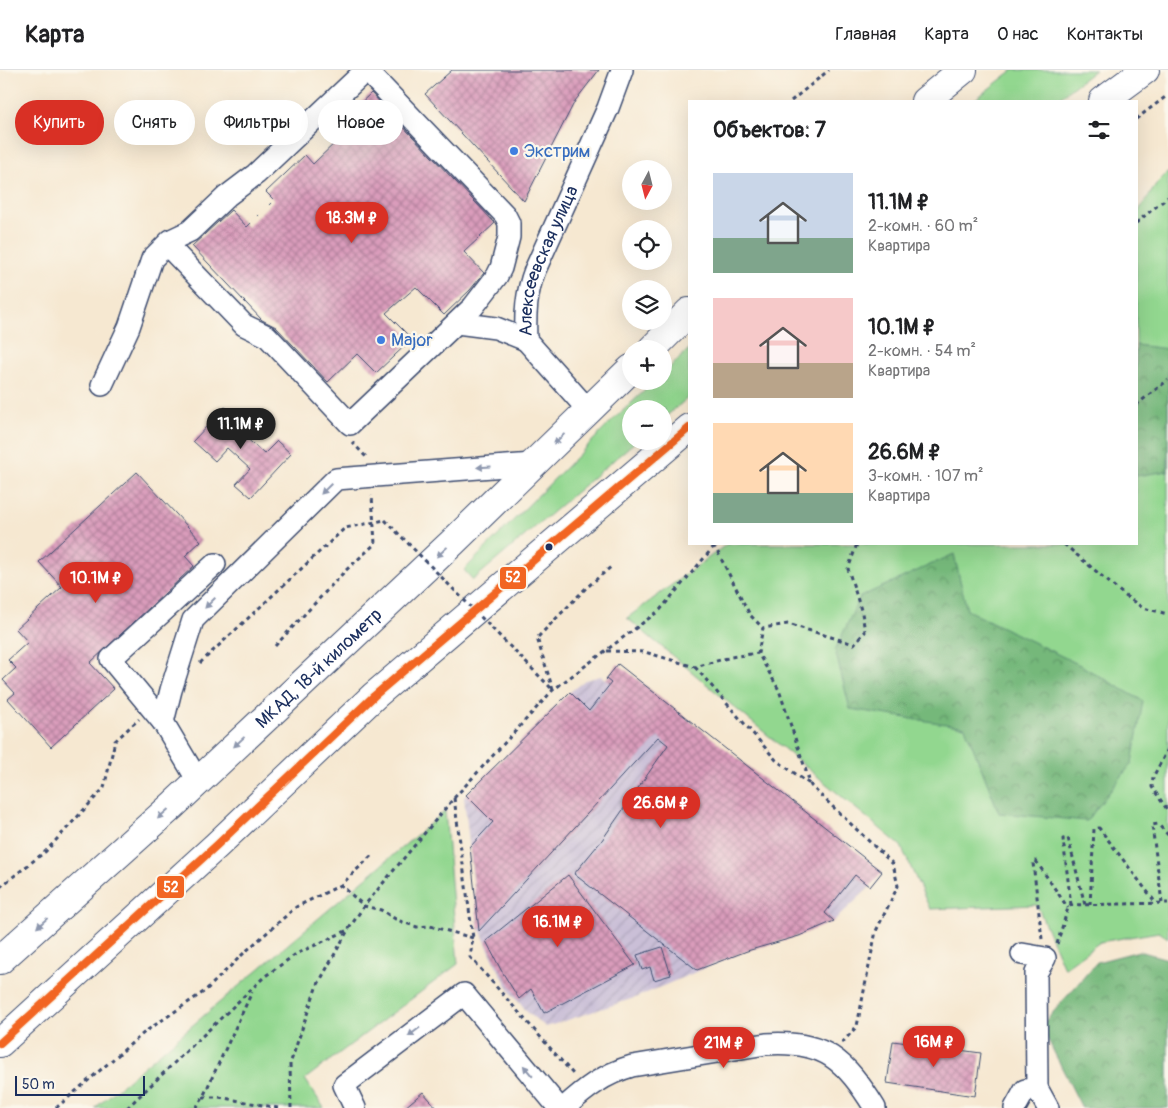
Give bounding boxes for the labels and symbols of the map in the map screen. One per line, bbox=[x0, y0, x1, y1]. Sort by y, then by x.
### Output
place label: Экстрим bbox=[524, 140, 590, 163]
marker: Экстрим bbox=[508, 145, 520, 157]
north arrow bbox=[622, 160, 672, 210]
street label: Алексеевская улица bbox=[514, 182, 583, 337]
pin: 18.3M ₽ bbox=[306, 202, 398, 244]
place label: Major bbox=[391, 329, 433, 352]
marker: Major bbox=[375, 334, 387, 346]
pin: 11.1M ₽ bbox=[195, 408, 287, 450]
one-way arrow bbox=[553, 433, 565, 445]
one-way arrow bbox=[476, 464, 492, 472]
one-way arrow bbox=[320, 483, 332, 495]
unlabelled marker bbox=[544, 542, 554, 552]
one-way arrow bbox=[436, 546, 448, 558]
pin: 10.1M ₽ bbox=[50, 562, 142, 604]
line badge: 52 bbox=[499, 566, 527, 590]
text: 52 bbox=[505, 569, 521, 586]
one-way arrow bbox=[204, 597, 216, 609]
street label: МКАД, 18-й километр bbox=[250, 603, 387, 733]
one-way arrow bbox=[233, 736, 245, 748]
pin: 26.6M ₽ bbox=[615, 786, 707, 829]
one-way arrow bbox=[157, 808, 169, 820]
line badge: 52 bbox=[156, 875, 185, 899]
text: 52 bbox=[163, 879, 179, 896]
pin: 16.1M ₽ bbox=[512, 906, 604, 948]
one-way arrow bbox=[36, 917, 48, 929]
one-way arrow bbox=[408, 1026, 421, 1037]
pin: 21M ₽ bbox=[689, 1026, 759, 1069]
pin: 16M ₽ bbox=[899, 1026, 969, 1068]
one-way arrow bbox=[522, 1064, 533, 1077]
scale bar bbox=[15, 1073, 145, 1096]

